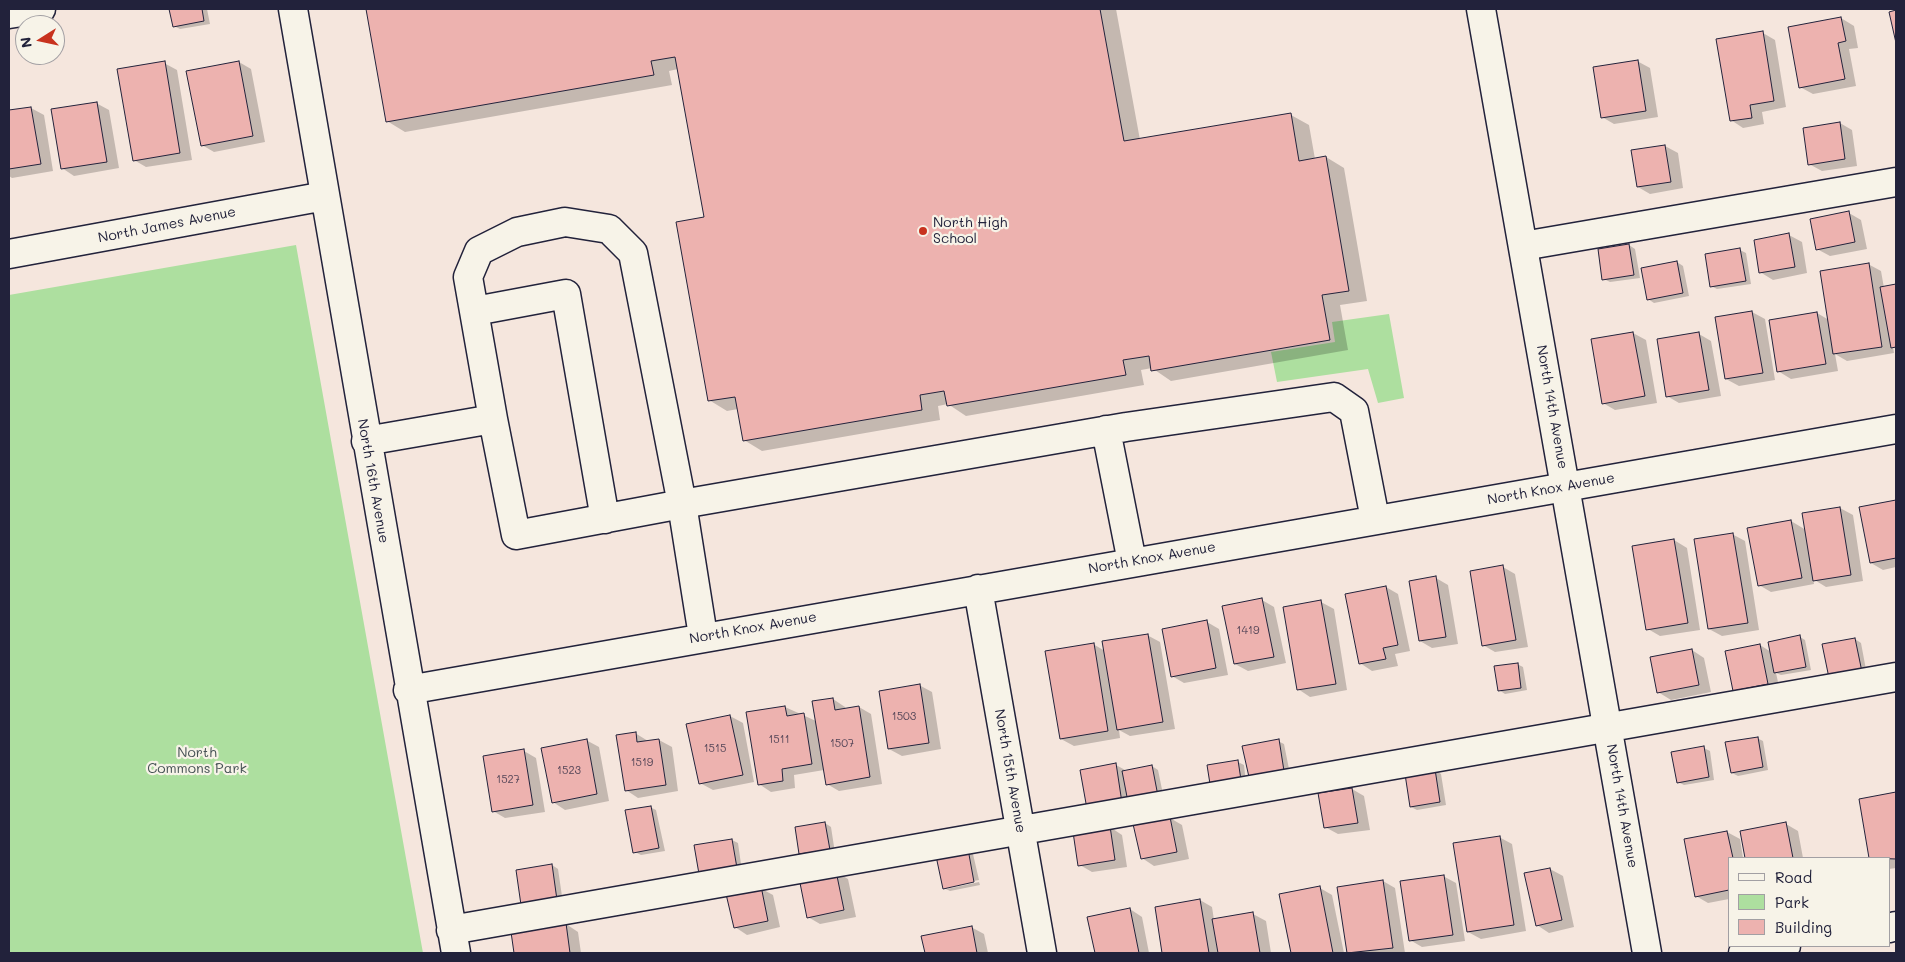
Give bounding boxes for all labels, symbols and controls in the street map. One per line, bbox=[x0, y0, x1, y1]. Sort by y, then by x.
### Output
north arrow bbox=[15, 15, 65, 65]
text: N bbox=[15, 36, 36, 49]
street label: North James Avenue bbox=[97, 203, 237, 247]
place label: North High School bbox=[933, 215, 1007, 248]
marker: North High School bbox=[917, 225, 929, 237]
street label: North 14th Avenue bbox=[1533, 344, 1571, 470]
street label: North 16th Avenue bbox=[354, 418, 392, 544]
street label: North Knox Avenue bbox=[1486, 470, 1616, 508]
street label: North Knox Avenue bbox=[1087, 539, 1217, 577]
street label: North Knox Avenue bbox=[688, 609, 818, 647]
house number: 1419 bbox=[1237, 624, 1259, 638]
street label: North 15th Avenue bbox=[991, 708, 1029, 834]
house number: 1503 bbox=[892, 710, 916, 724]
house number: 1511 bbox=[768, 733, 790, 747]
house number: 1507 bbox=[830, 737, 854, 751]
house number: 1515 bbox=[704, 742, 726, 756]
street label: North 14th Avenue bbox=[1603, 743, 1641, 869]
park label: North Commons Park bbox=[147, 745, 247, 778]
house number: 1519 bbox=[631, 756, 653, 770]
house number: 1523 bbox=[557, 764, 581, 778]
house number: 1527 bbox=[496, 773, 520, 787]
legend bbox=[1728, 857, 1890, 947]
text: Road bbox=[1775, 867, 1812, 887]
text: Park bbox=[1775, 892, 1809, 912]
text: Building bbox=[1775, 917, 1832, 937]

